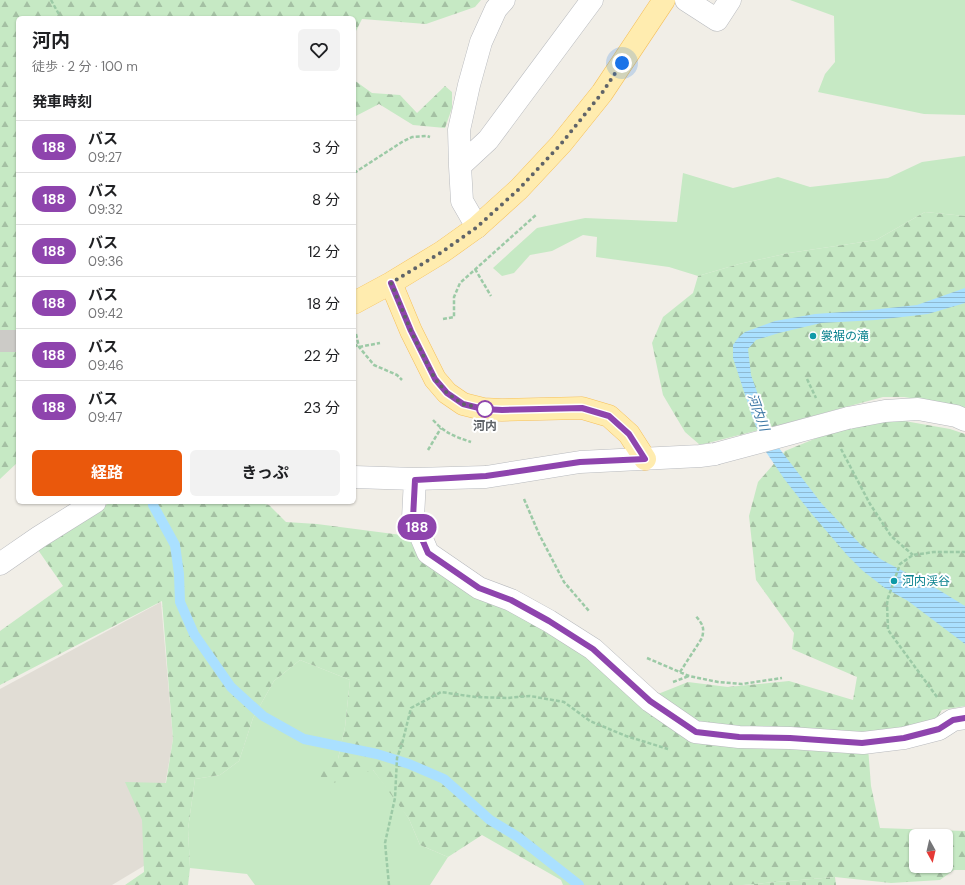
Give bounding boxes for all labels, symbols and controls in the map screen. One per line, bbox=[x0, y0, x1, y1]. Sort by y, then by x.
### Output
text: 河内 bbox=[32, 28, 70, 53]
button: heart bbox=[298, 29, 340, 71]
your location bbox=[612, 53, 632, 73]
text: 徒歩 · 2 分 · 100 m bbox=[32, 58, 138, 75]
text: 発車時刻 bbox=[32, 92, 92, 112]
text: バス bbox=[88, 129, 118, 149]
text: 188 bbox=[43, 138, 65, 156]
text: 3 分 bbox=[312, 138, 340, 158]
text: 09:27 bbox=[88, 149, 122, 166]
text: バス bbox=[88, 181, 118, 201]
text: 188 bbox=[43, 190, 65, 208]
text: 8 分 bbox=[312, 190, 340, 210]
text: 09:32 bbox=[88, 201, 123, 218]
text: バス bbox=[88, 233, 118, 253]
text: 188 bbox=[43, 242, 65, 260]
text: 12 分 bbox=[308, 242, 340, 262]
text: 09:36 bbox=[88, 253, 124, 270]
text: バス bbox=[88, 285, 118, 305]
text: 188 bbox=[43, 294, 65, 312]
text: 18 分 bbox=[307, 294, 340, 314]
text: 09:42 bbox=[88, 305, 123, 322]
place label: 裳裾の滝 bbox=[821, 328, 869, 344]
marker: 裳裾の滝 bbox=[808, 331, 818, 341]
text: バス bbox=[88, 337, 118, 357]
text: 188 bbox=[43, 346, 65, 364]
text: 22 分 bbox=[304, 346, 340, 366]
text: 09:46 bbox=[88, 357, 124, 374]
text: バス bbox=[88, 389, 118, 409]
water label: 河内川 bbox=[744, 391, 774, 435]
text: 188 bbox=[43, 398, 65, 416]
text: 23 分 bbox=[304, 398, 340, 418]
marker: 河内 bbox=[476, 400, 494, 418]
text: 09:47 bbox=[88, 409, 123, 426]
place label: 河内 bbox=[473, 418, 497, 434]
button: 経路 bbox=[32, 450, 182, 496]
button: きっぷ bbox=[190, 450, 340, 496]
line badge: 188 bbox=[394, 514, 440, 540]
text: 188 bbox=[406, 518, 428, 536]
place label: 河内渓谷 bbox=[902, 573, 950, 589]
marker: 河内渓谷 bbox=[889, 576, 899, 586]
north arrow bbox=[909, 829, 953, 873]
map controls bbox=[909, 829, 953, 873]

